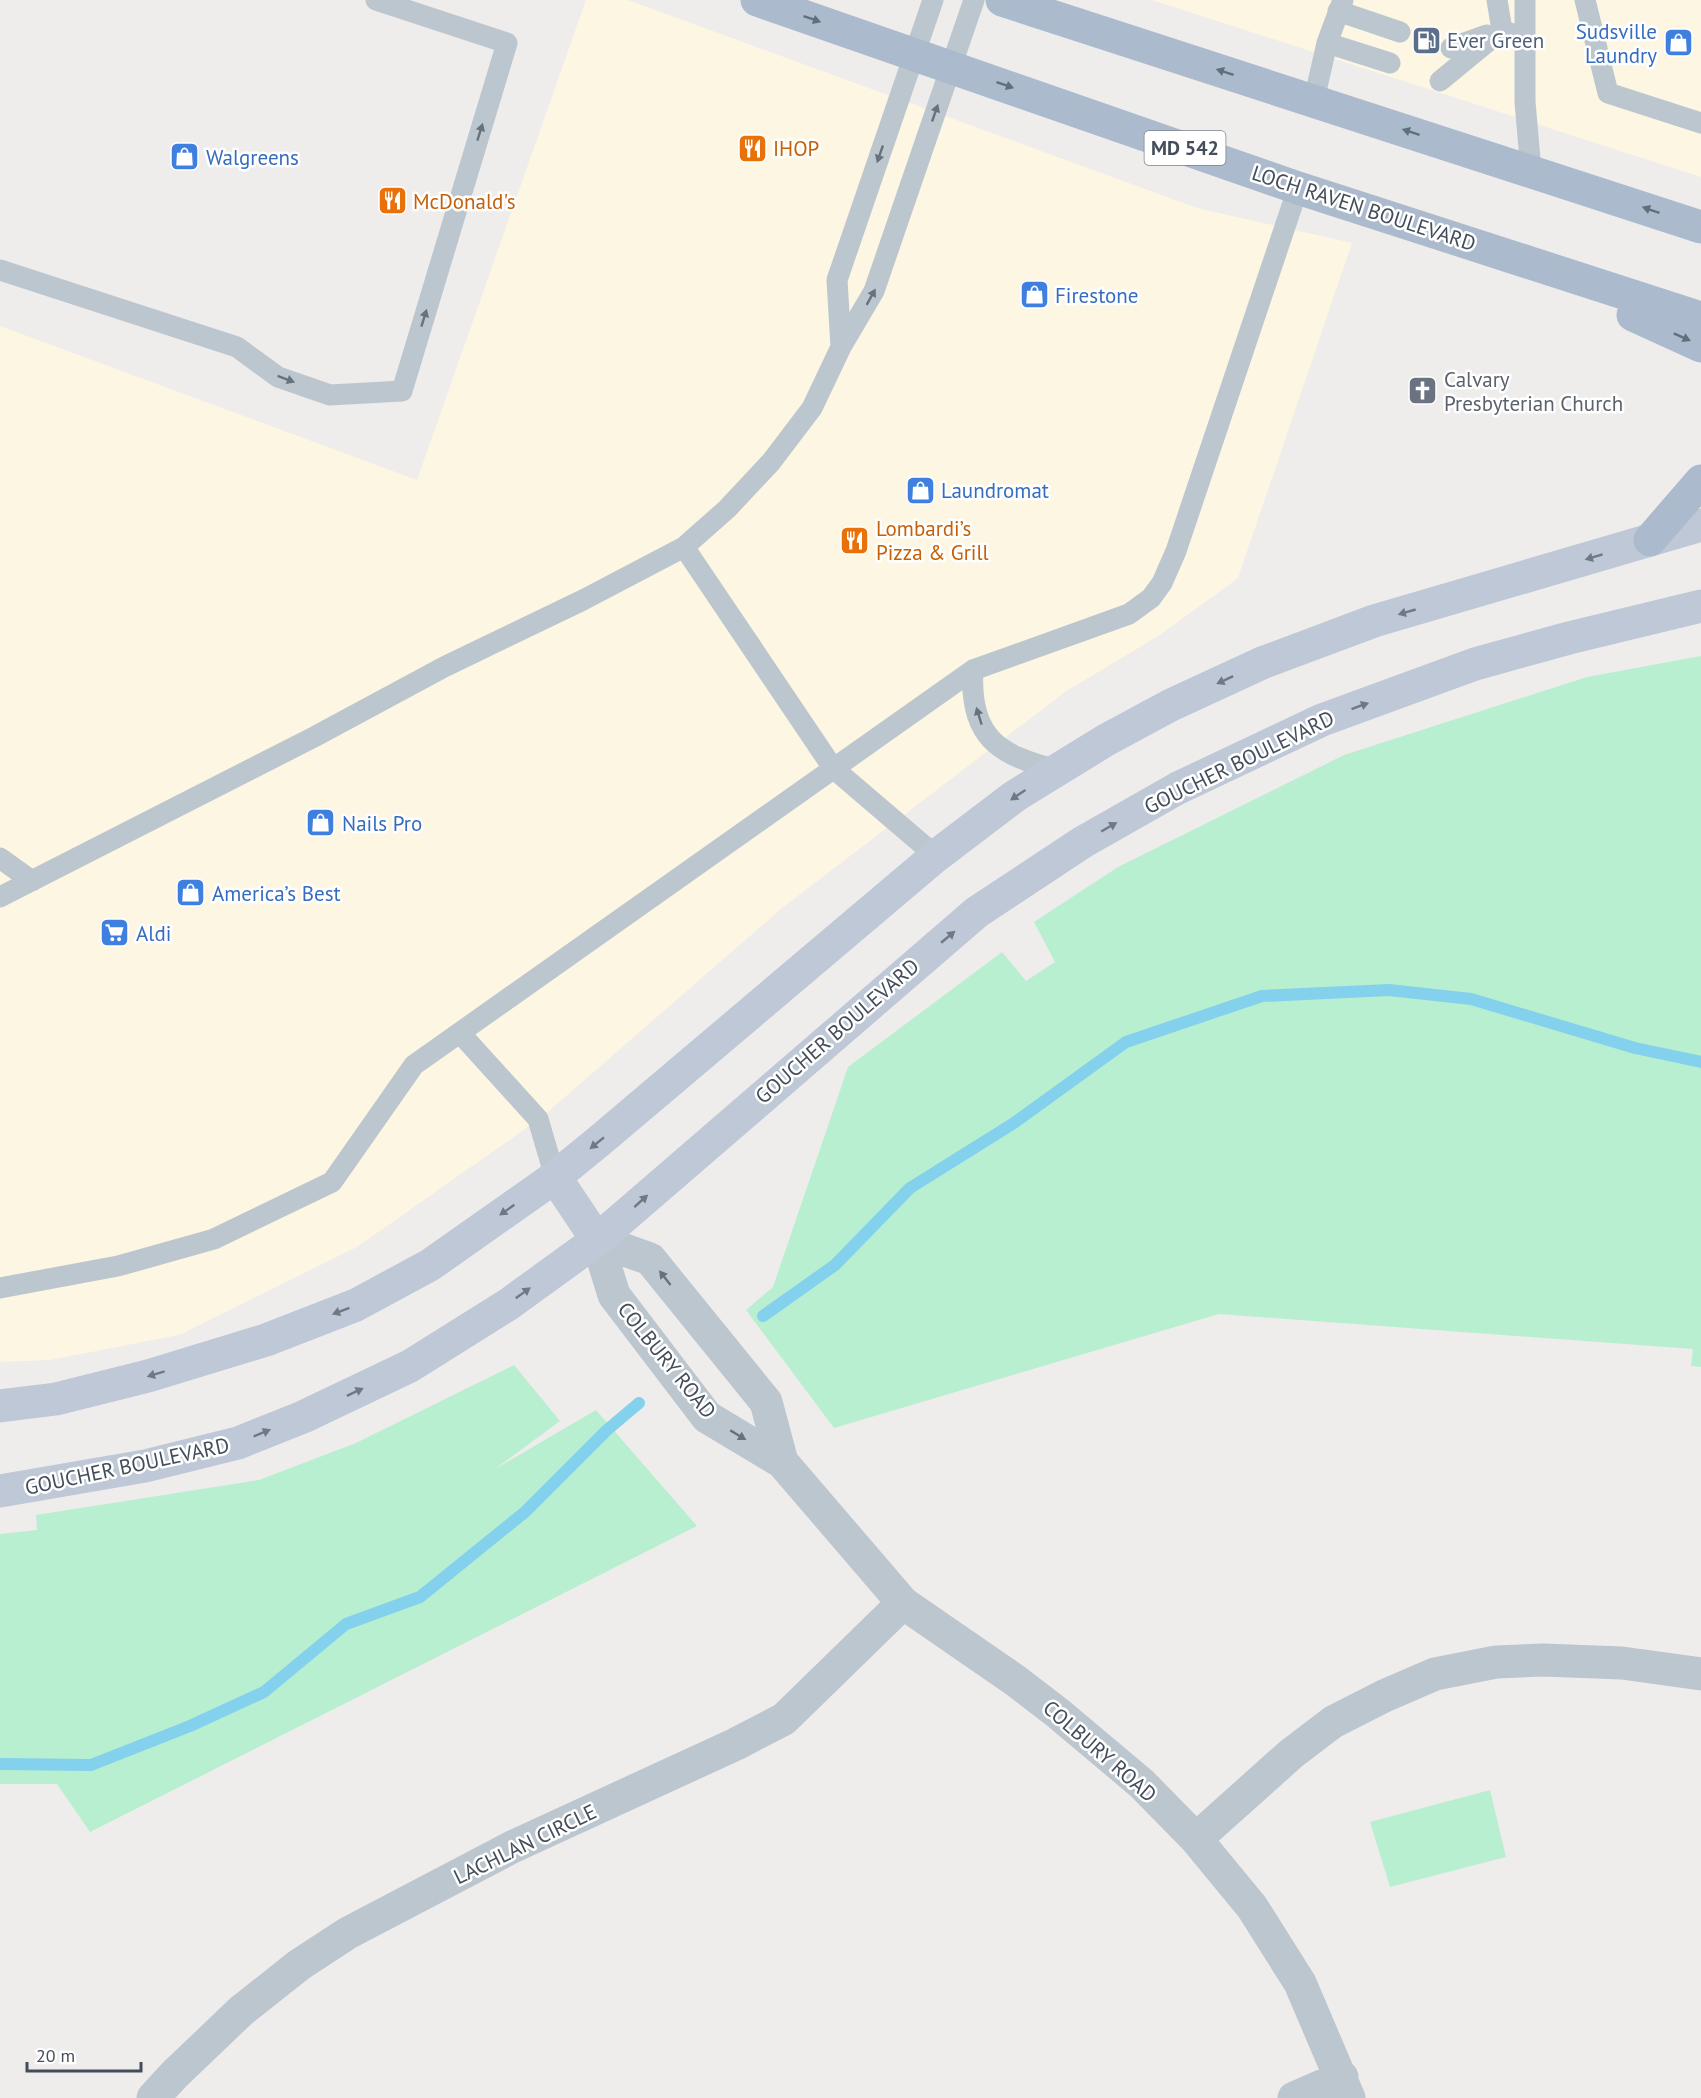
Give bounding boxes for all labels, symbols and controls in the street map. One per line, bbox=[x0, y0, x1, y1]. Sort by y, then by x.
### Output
one-way arrow bbox=[803, 14, 821, 24]
place label: Sudsville Laundry bbox=[1576, 18, 1657, 69]
fuel station icon: Ever Green bbox=[1410, 24, 1442, 56]
place label: Ever Green bbox=[1447, 27, 1544, 54]
shop icon: Sudsville Laundry bbox=[1662, 27, 1694, 59]
one-way arrow bbox=[1216, 67, 1234, 76]
one-way arrow bbox=[997, 81, 1015, 91]
one-way arrow bbox=[930, 104, 940, 122]
one-way arrow bbox=[476, 123, 485, 141]
one-way arrow bbox=[1402, 127, 1420, 136]
road number: MD 542 bbox=[1144, 131, 1226, 165]
restaurant icon: IHOP bbox=[736, 132, 768, 164]
place label: IHOP bbox=[773, 135, 819, 162]
shop icon: Walgreens bbox=[169, 141, 201, 173]
place label: Walgreens bbox=[206, 144, 299, 171]
one-way arrow bbox=[874, 146, 884, 164]
street label: LOCH RAVEN BOULEVARD bbox=[1249, 159, 1479, 257]
restaurant icon: McDonald's bbox=[376, 185, 408, 217]
place label: McDonald's bbox=[413, 188, 516, 215]
one-way arrow bbox=[1642, 205, 1660, 215]
shop icon: Firestone bbox=[1018, 279, 1050, 311]
place label: Firestone bbox=[1055, 282, 1138, 309]
one-way arrow bbox=[866, 288, 876, 305]
one-way arrow bbox=[420, 309, 429, 327]
one-way arrow bbox=[1674, 333, 1691, 342]
place label: Calvary Presbyterian Church bbox=[1444, 366, 1623, 417]
one-way arrow bbox=[277, 375, 295, 385]
church icon: Calvary Presbyterian Church bbox=[1407, 375, 1439, 407]
shop icon: Laundromat bbox=[904, 474, 936, 506]
place label: Laundromat bbox=[941, 477, 1049, 504]
place label: Lombardi’s Pizza & Grill bbox=[876, 515, 989, 566]
restaurant icon: Lombardi’s Pizza & Grill bbox=[839, 524, 871, 556]
one-way arrow bbox=[1585, 553, 1603, 562]
one-way arrow bbox=[1398, 608, 1416, 617]
one-way arrow bbox=[1216, 676, 1233, 685]
one-way arrow bbox=[1351, 701, 1369, 711]
street label: GOUCHER BOULEVARD bbox=[1139, 704, 1339, 820]
one-way arrow bbox=[974, 707, 983, 725]
one-way arrow bbox=[1010, 789, 1026, 801]
shop icon: Nails Pro bbox=[305, 807, 337, 839]
place label: Nails Pro bbox=[342, 810, 422, 837]
one-way arrow bbox=[1101, 822, 1118, 832]
shop icon: America’s Best bbox=[175, 877, 207, 909]
place label: America’s Best bbox=[212, 880, 341, 907]
supermarket icon: Aldi bbox=[99, 917, 131, 949]
place label: Aldi bbox=[136, 920, 171, 947]
one-way arrow bbox=[940, 931, 955, 944]
street label: GOUCHER BOULEVARD bbox=[750, 952, 924, 1110]
one-way arrow bbox=[589, 1137, 604, 1149]
one-way arrow bbox=[633, 1194, 648, 1208]
one-way arrow bbox=[499, 1204, 515, 1215]
one-way arrow bbox=[659, 1271, 671, 1286]
one-way arrow bbox=[516, 1288, 531, 1300]
street label: COLBURY ROAD bbox=[612, 1296, 722, 1424]
one-way arrow bbox=[331, 1306, 349, 1316]
one-way arrow bbox=[147, 1370, 165, 1379]
one-way arrow bbox=[347, 1387, 364, 1396]
one-way arrow bbox=[253, 1428, 271, 1438]
one-way arrow bbox=[730, 1430, 746, 1441]
street label: GOUCHER BOULEVARD bbox=[22, 1431, 232, 1501]
street label: COLBURY ROAD bbox=[1038, 1694, 1162, 1808]
street label: LACHLAN CIRCLE bbox=[449, 1798, 601, 1890]
scale bar bbox=[27, 2035, 141, 2073]
text: 20 m bbox=[36, 2044, 75, 2067]

